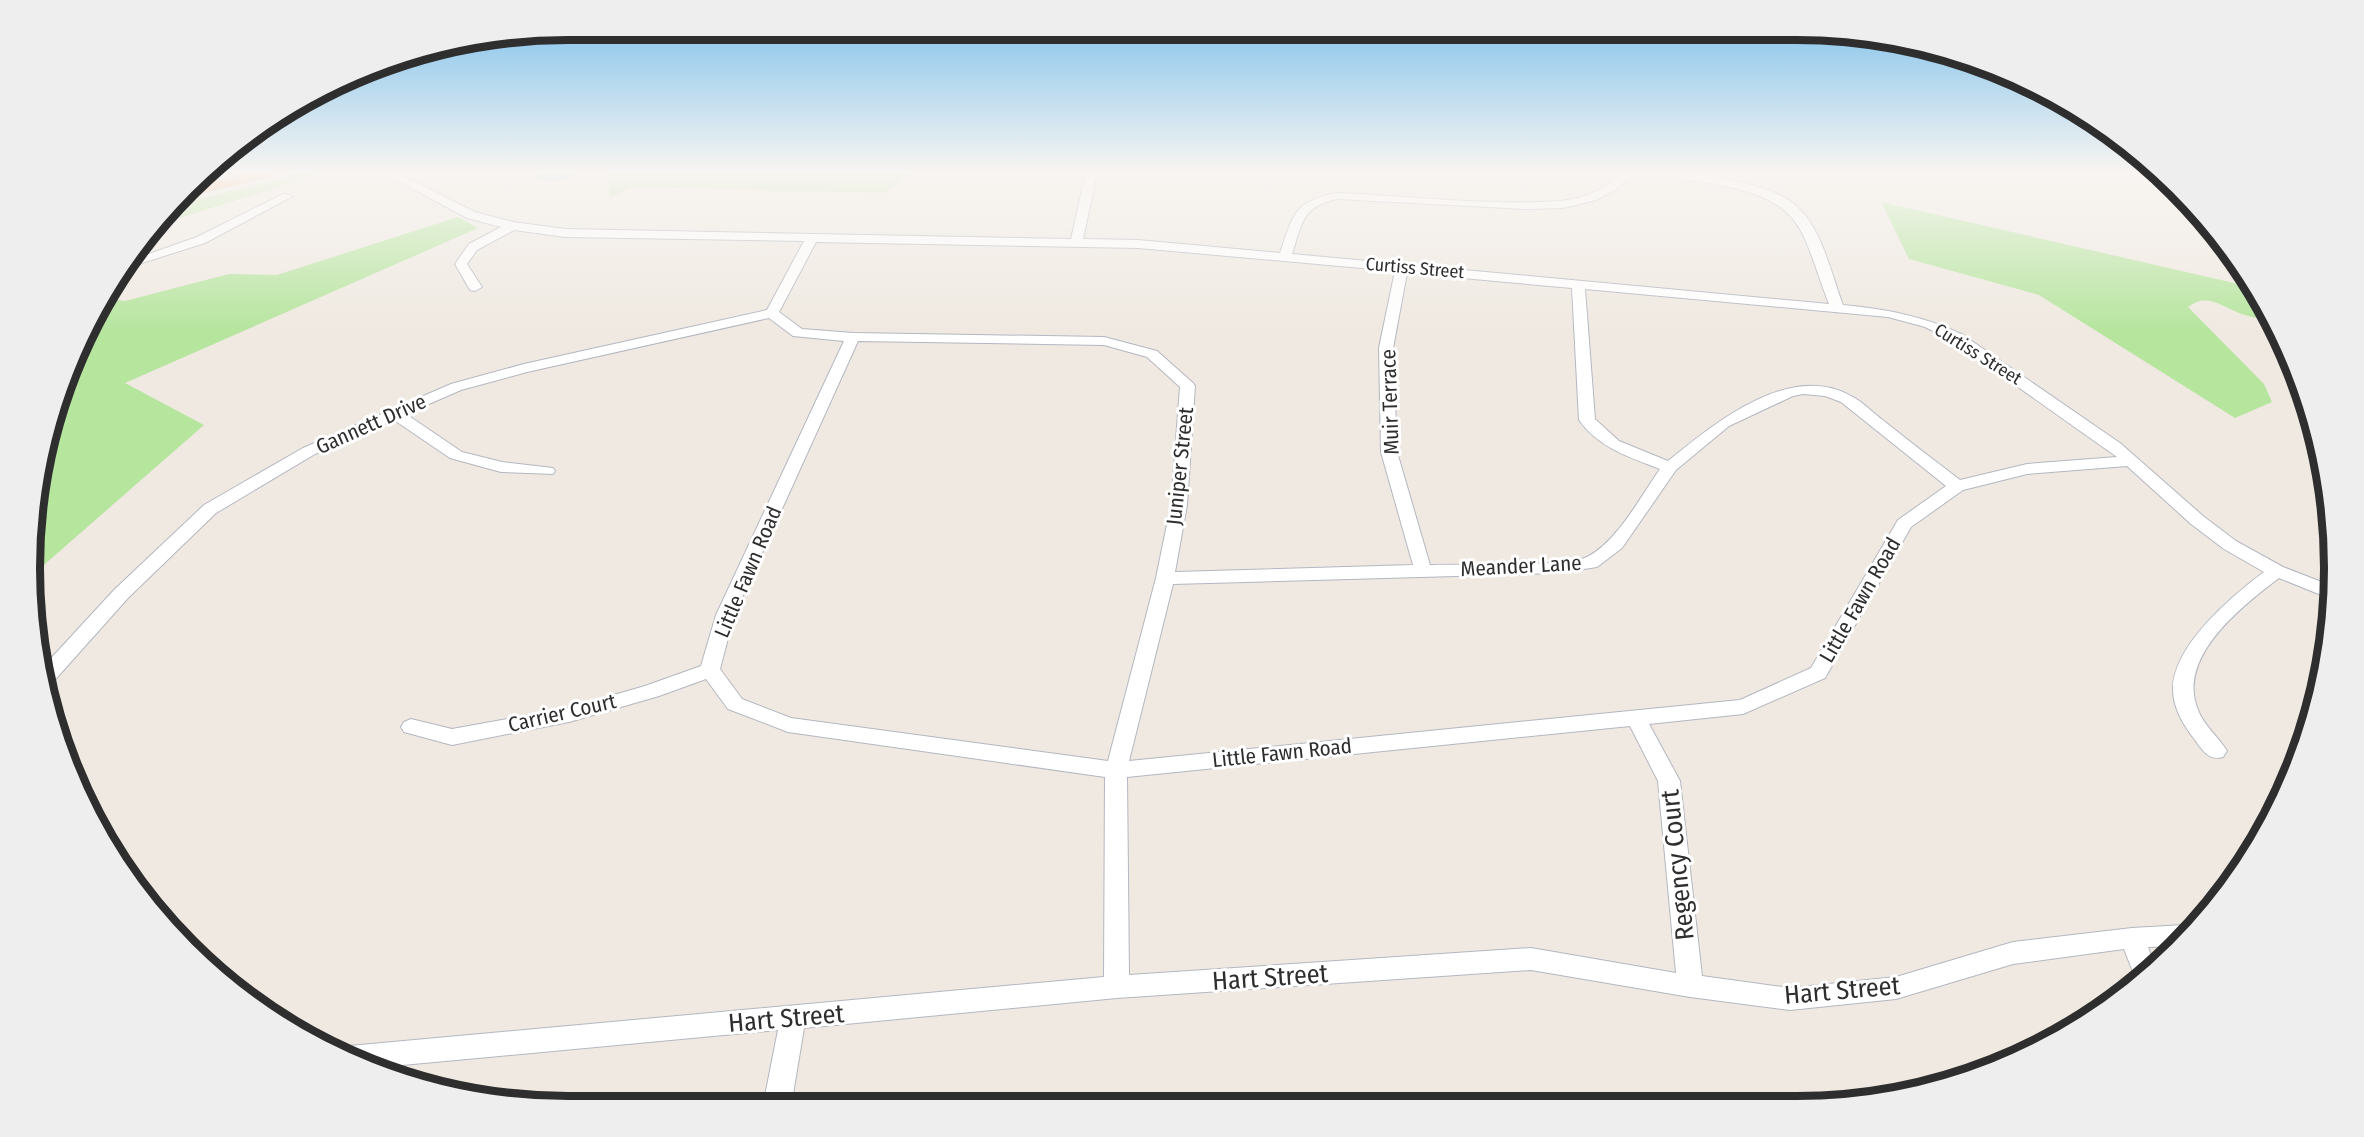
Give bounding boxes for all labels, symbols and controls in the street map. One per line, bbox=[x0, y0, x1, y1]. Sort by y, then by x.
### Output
street label: Curtiss Street bbox=[1365, 253, 1465, 283]
street label: Curtiss Street bbox=[1930, 319, 2026, 390]
street label: Muir Terrace bbox=[1375, 349, 1405, 455]
street label: Gannett Drive bbox=[312, 388, 430, 460]
street label: Juniper Street bbox=[1161, 406, 1199, 526]
street label: Little Fawn Road bbox=[709, 502, 787, 642]
street label: Little Fawn Road bbox=[1814, 533, 1906, 667]
street label: Meander Lane bbox=[1460, 550, 1582, 582]
street label: Carrier Court bbox=[506, 688, 619, 738]
street label: Little Fawn Road bbox=[1211, 733, 1353, 773]
street label: Regency Court bbox=[1654, 788, 1701, 942]
street label: Hart Street bbox=[1211, 958, 1330, 997]
street label: Hart Street bbox=[1783, 970, 1902, 1011]
street label: Hart Street bbox=[727, 998, 846, 1039]

